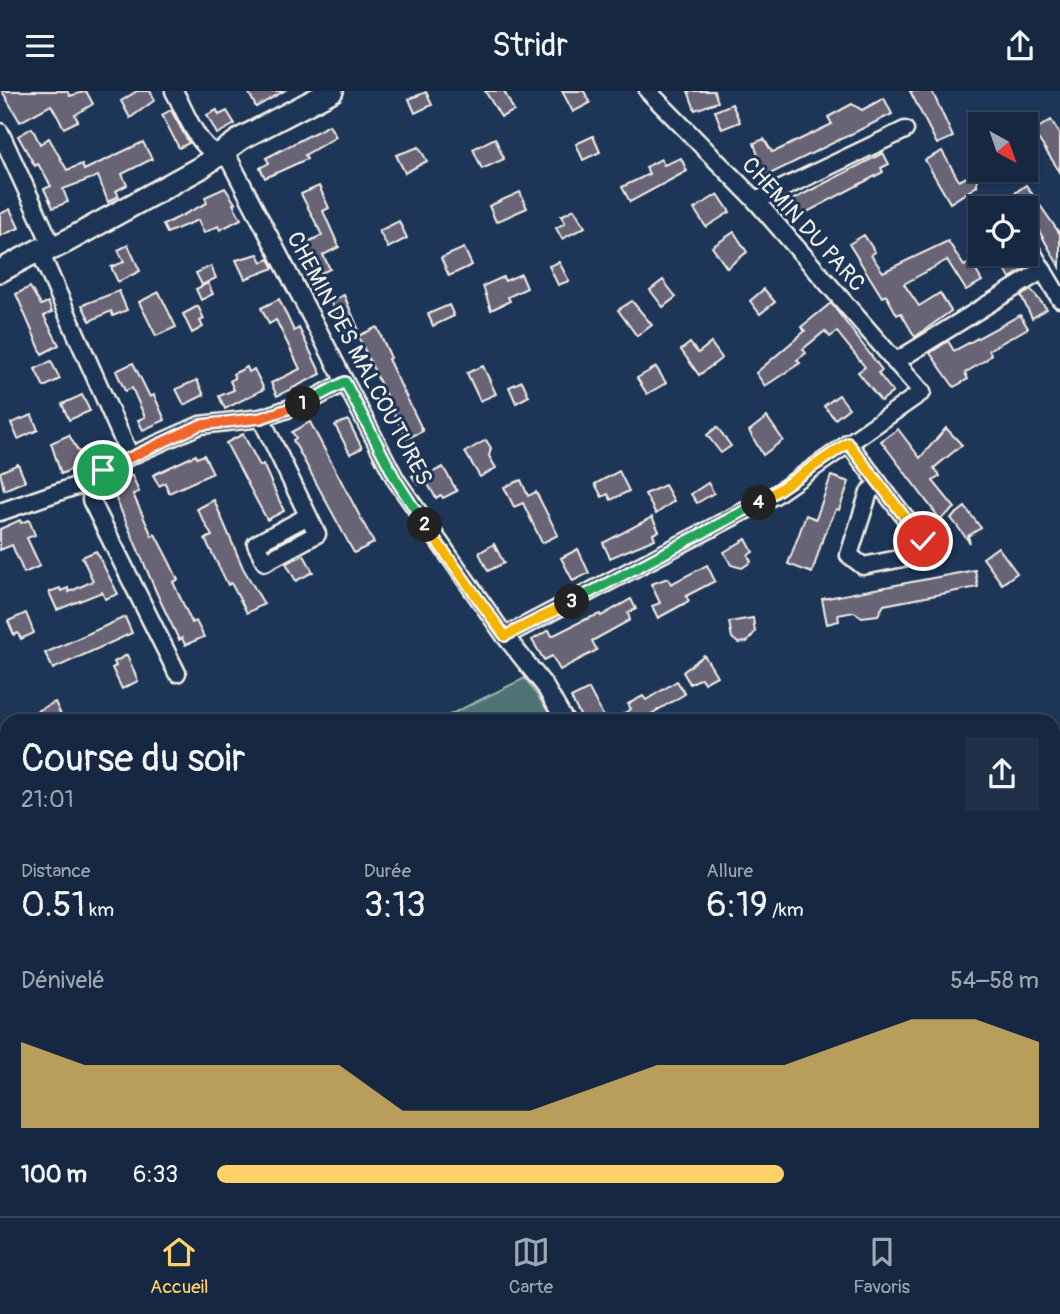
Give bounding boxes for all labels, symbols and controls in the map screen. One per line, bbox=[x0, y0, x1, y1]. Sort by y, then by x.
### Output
text: Stridr bbox=[492, 26, 568, 66]
icon: menu bbox=[21, 27, 59, 65]
icon: share bbox=[1001, 27, 1039, 65]
north arrow bbox=[968, 112, 1038, 182]
map controls bbox=[968, 112, 1038, 266]
street label: CHEMIN DU PARC bbox=[735, 151, 872, 298]
button: locate bbox=[968, 196, 1038, 266]
street label: CHEMIN DES MALCOUTURES bbox=[280, 226, 439, 490]
pin: 1 bbox=[286, 387, 320, 421]
text: 1 bbox=[299, 391, 306, 415]
pin bbox=[73, 440, 133, 500]
icon: arrive bbox=[84, 451, 122, 489]
pin: 4 bbox=[742, 485, 776, 521]
text: 4 bbox=[753, 490, 764, 514]
pin: 2 bbox=[408, 507, 442, 543]
pin bbox=[893, 511, 953, 571]
text: 2 bbox=[419, 512, 430, 536]
icon: check bbox=[904, 522, 942, 560]
pin: 3 bbox=[554, 585, 590, 619]
text: 3 bbox=[566, 589, 577, 613]
text: Course du soir bbox=[21, 735, 245, 783]
button: share bbox=[965, 737, 1039, 811]
text: 21:01 bbox=[21, 785, 74, 814]
text: Distance bbox=[21, 859, 90, 883]
text: Durée bbox=[364, 859, 411, 883]
text: Allure bbox=[706, 859, 753, 883]
text: 0.51 bbox=[21, 883, 85, 927]
text: 3:13 bbox=[364, 883, 426, 927]
text: 6:19 bbox=[706, 883, 768, 927]
text: km bbox=[85, 898, 114, 922]
text: /km bbox=[768, 898, 804, 922]
text: Dénivelé bbox=[21, 966, 105, 995]
text: 54–58 m bbox=[950, 966, 1039, 995]
text: 100 m bbox=[21, 1160, 87, 1189]
text: 6:33 bbox=[133, 1160, 178, 1189]
tab: Accueil bbox=[150, 1233, 209, 1299]
tab: Carte bbox=[509, 1233, 553, 1299]
tab: Favoris bbox=[853, 1233, 910, 1299]

